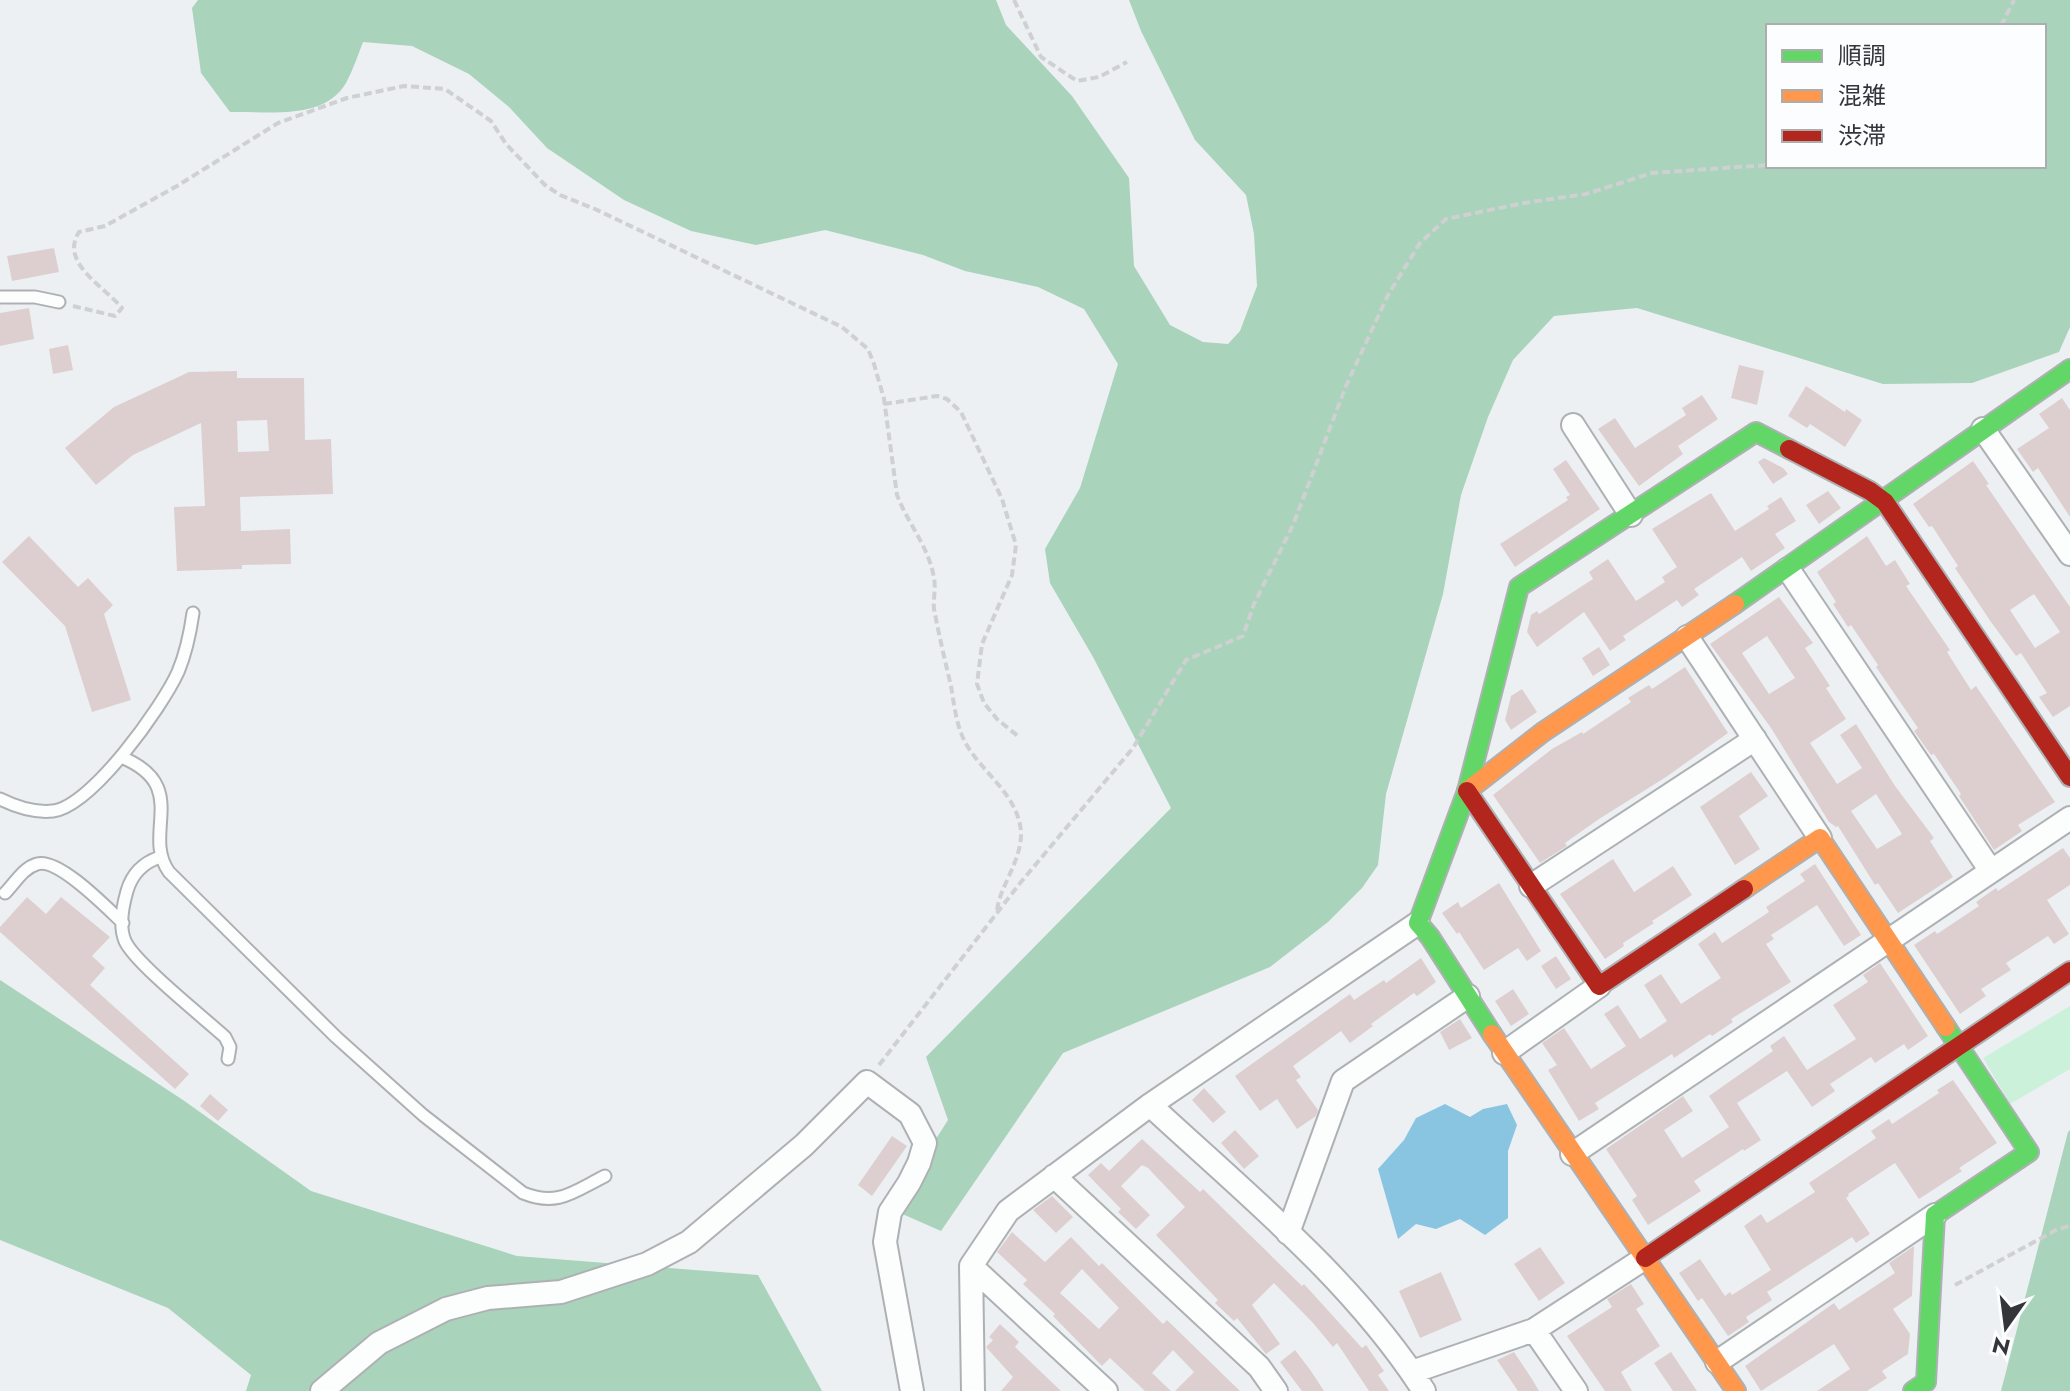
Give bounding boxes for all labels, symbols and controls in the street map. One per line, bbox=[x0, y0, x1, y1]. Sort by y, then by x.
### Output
legend bbox=[1766, 24, 2046, 168]
text: 順調 bbox=[1838, 38, 1886, 73]
text: 混雑 bbox=[1838, 78, 1886, 113]
text: 渋滞 bbox=[1838, 118, 1886, 153]
north arrow bbox=[1966, 1287, 2046, 1367]
text: N bbox=[1989, 1329, 2014, 1364]

